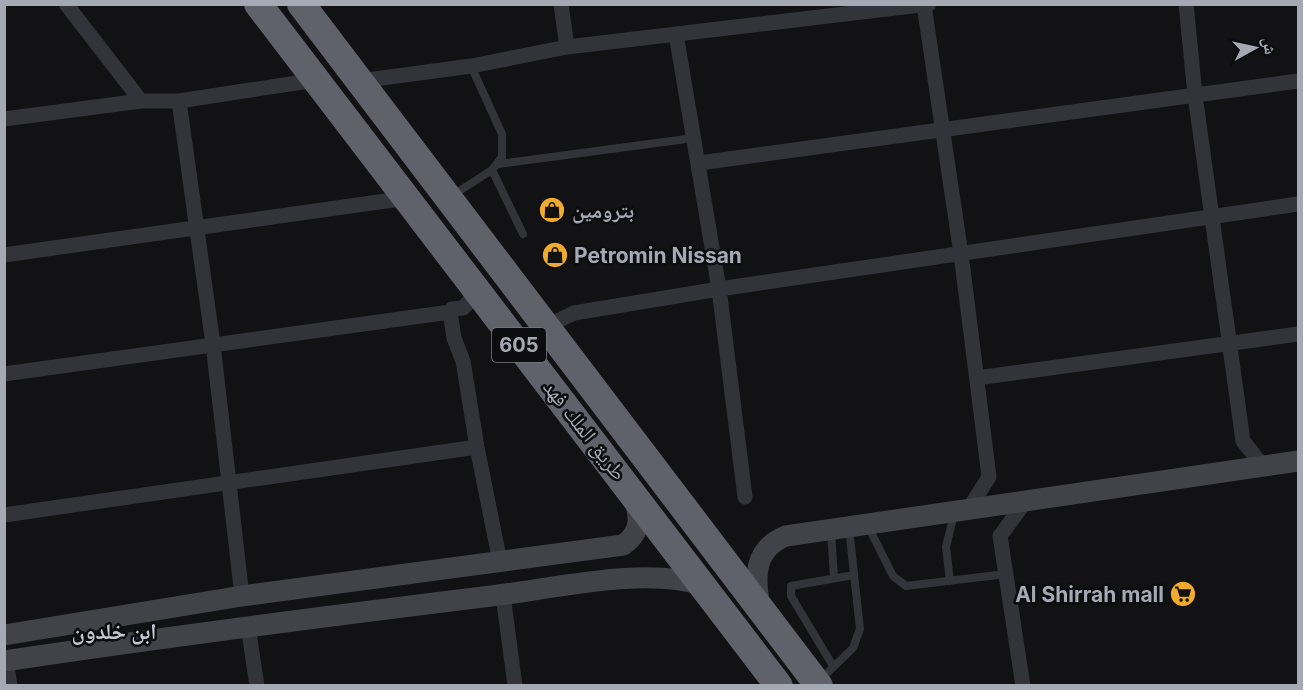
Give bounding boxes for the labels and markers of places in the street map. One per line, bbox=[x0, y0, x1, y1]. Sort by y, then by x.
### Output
shop icon: بترومين bbox=[537, 195, 567, 225]
place label: بترومين bbox=[572, 198, 634, 224]
shop icon: Petromin Nissan bbox=[540, 240, 570, 270]
place label: Petromin Nissan bbox=[574, 243, 742, 268]
supermarket icon: Al Shirrah mall bbox=[1168, 579, 1198, 609]
place label: Al Shirrah mall bbox=[1015, 582, 1164, 607]

